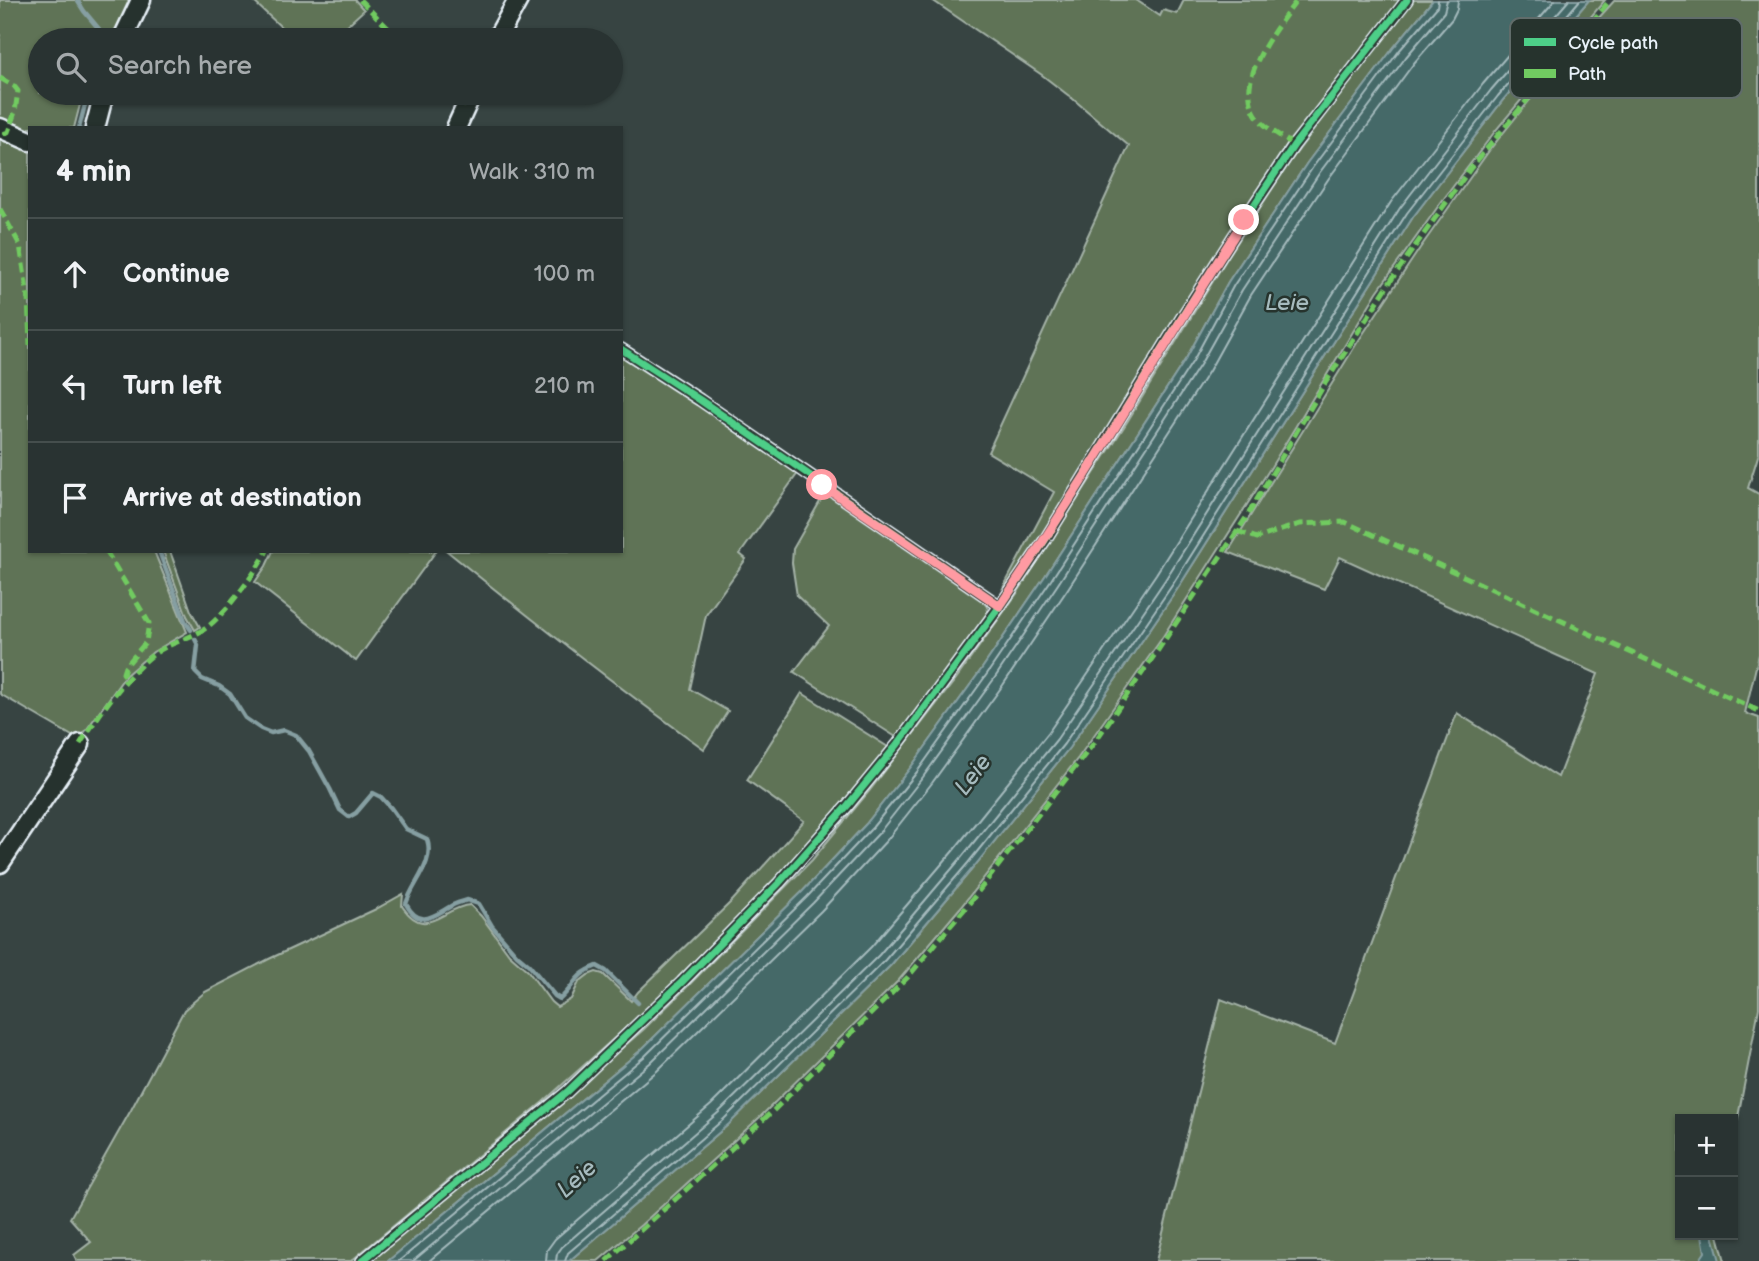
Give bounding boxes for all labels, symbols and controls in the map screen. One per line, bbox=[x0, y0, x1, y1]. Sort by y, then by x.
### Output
legend bbox=[1510, 18, 1742, 98]
search box bbox=[28, 28, 623, 105]
text: Cycle path bbox=[1568, 32, 1658, 55]
icon: search bbox=[52, 48, 90, 86]
text: Search here bbox=[108, 51, 252, 82]
text: Path bbox=[1568, 63, 1606, 86]
text: 4 min bbox=[56, 154, 131, 190]
text: Walk · 310 m bbox=[469, 158, 595, 186]
route end bbox=[1228, 204, 1259, 235]
icon: ahead bbox=[56, 255, 94, 293]
text: Continue bbox=[123, 259, 230, 290]
text: 100 m bbox=[534, 260, 595, 288]
water label: Leie bbox=[1265, 289, 1309, 317]
icon: left bbox=[56, 367, 94, 405]
text: Turn left bbox=[123, 371, 222, 402]
text: 210 m bbox=[534, 372, 595, 400]
route start bbox=[806, 469, 837, 500]
icon: arrive bbox=[56, 479, 94, 517]
text: Arrive at destination bbox=[123, 483, 362, 514]
water label: Leie bbox=[949, 749, 997, 801]
map controls bbox=[1675, 1114, 1738, 1240]
button: + bbox=[1675, 1114, 1738, 1177]
water label: Leie bbox=[551, 1154, 603, 1204]
button: − bbox=[1675, 1177, 1738, 1240]

